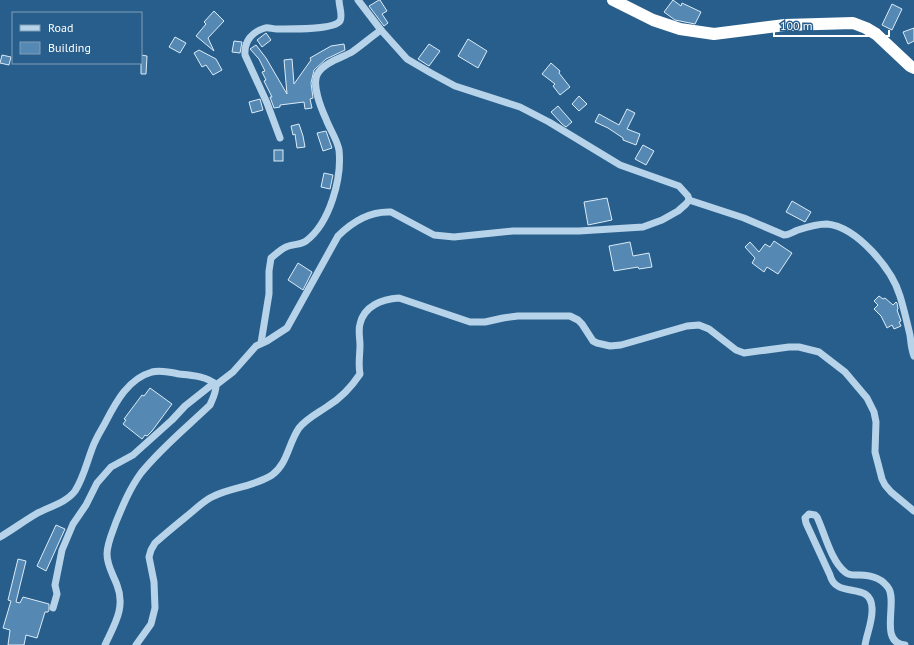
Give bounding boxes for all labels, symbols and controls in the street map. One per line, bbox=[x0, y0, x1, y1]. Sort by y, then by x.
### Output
legend bbox=[12, 12, 142, 64]
scale bar bbox=[774, 12, 889, 38]
text: 100 m bbox=[780, 18, 813, 33]
text: Road bbox=[48, 20, 73, 35]
text: Building bbox=[48, 40, 91, 55]

